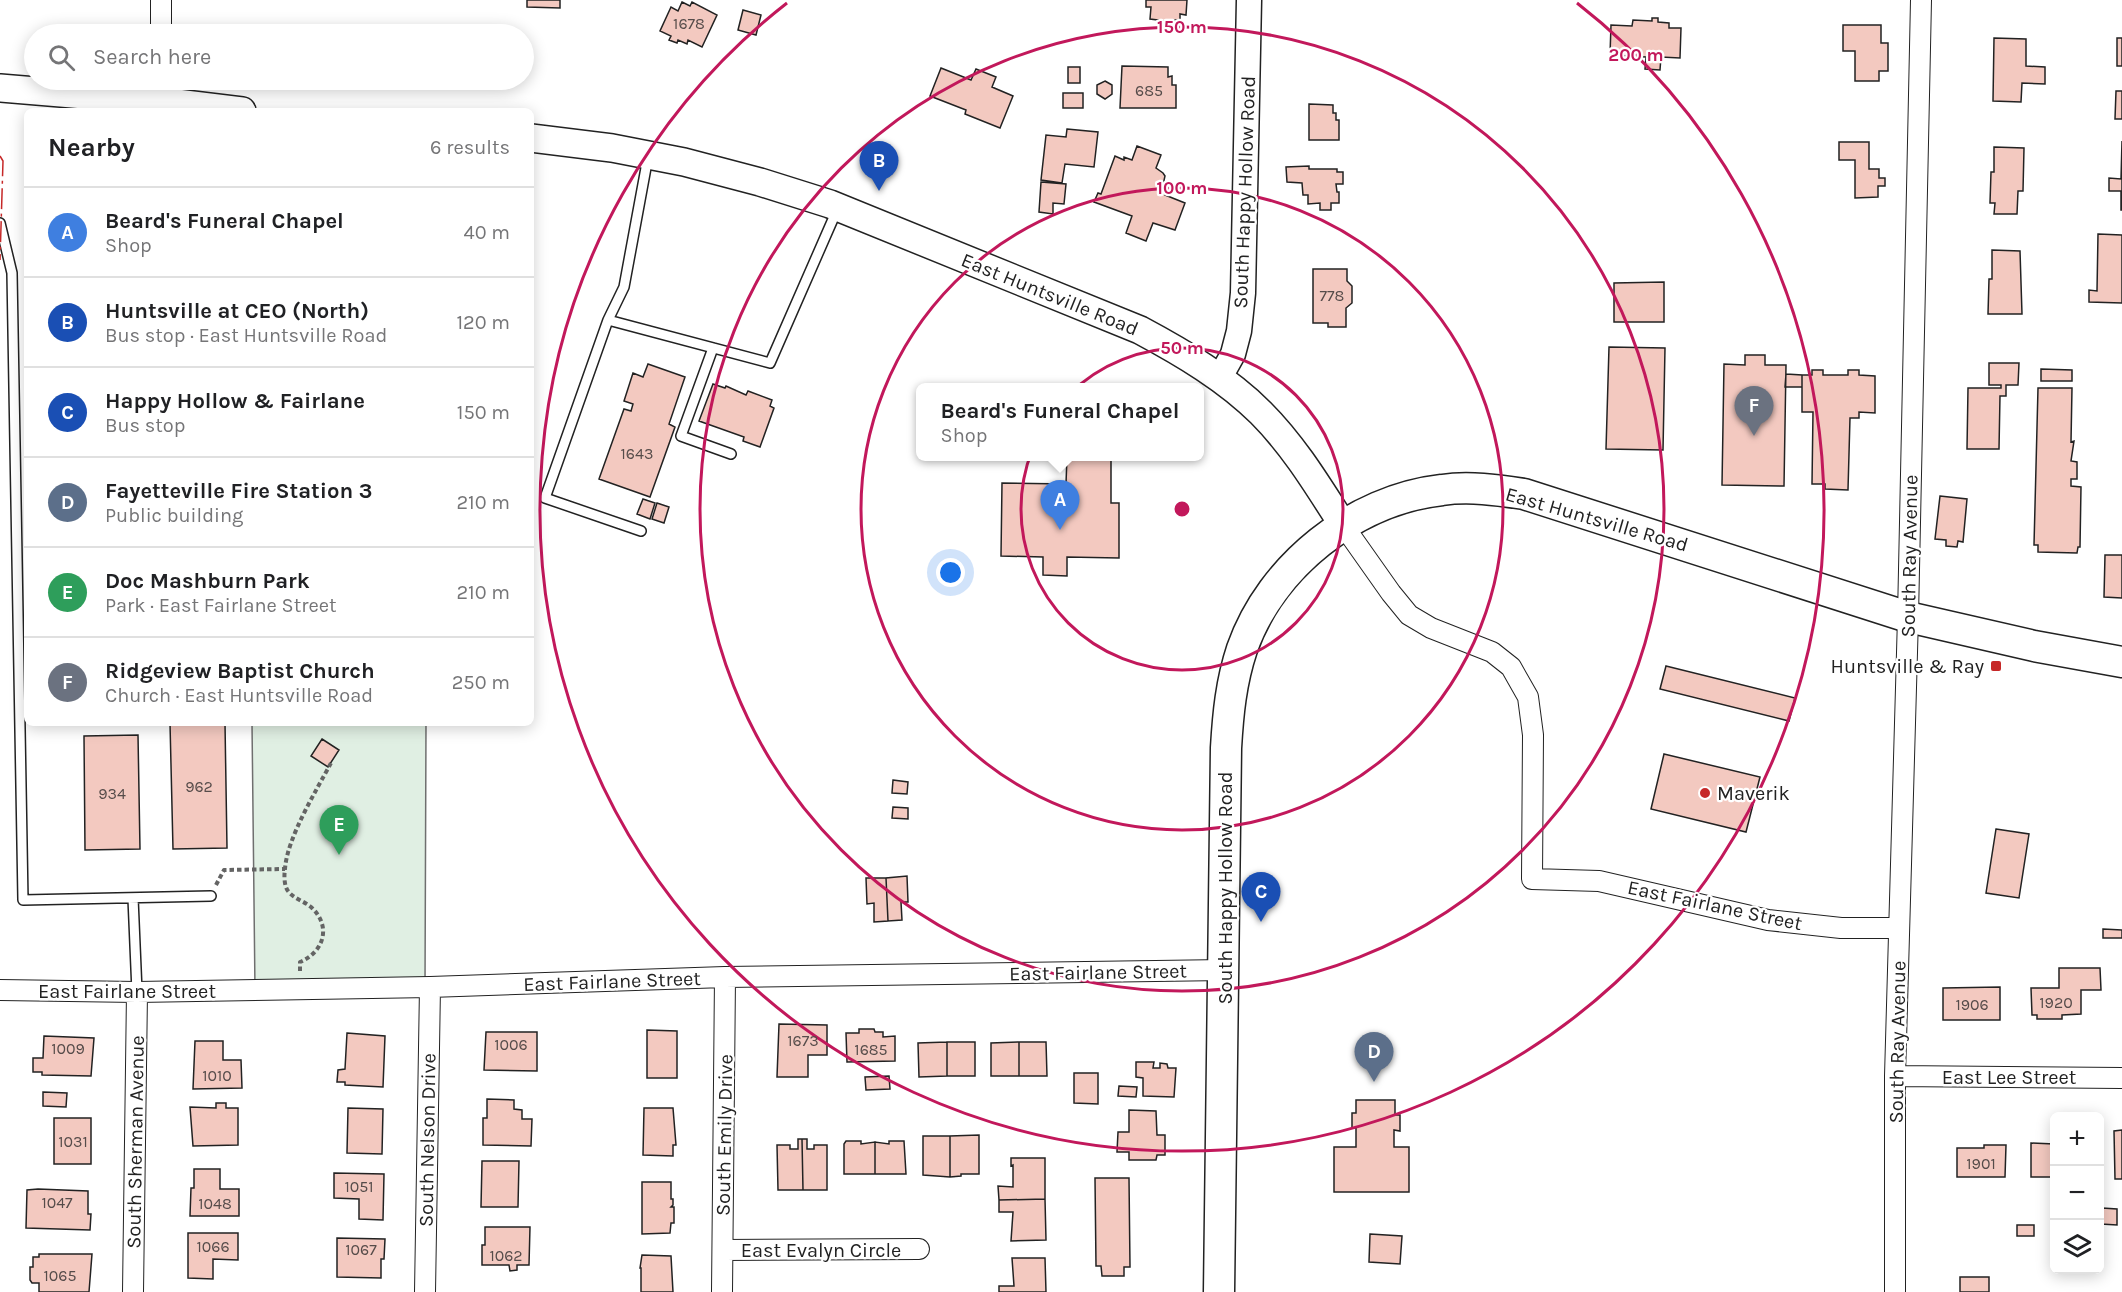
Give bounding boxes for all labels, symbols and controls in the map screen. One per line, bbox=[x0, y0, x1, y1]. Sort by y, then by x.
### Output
house number: 1678 bbox=[673, 14, 705, 33]
text: 150 m bbox=[1157, 16, 1207, 38]
search box bbox=[24, 24, 534, 90]
icon: search bbox=[45, 41, 78, 74]
text: Search here bbox=[93, 44, 211, 70]
text: 200 m bbox=[1608, 44, 1664, 66]
street label: South Happy Hollow Road bbox=[1229, 75, 1260, 309]
house number: 685 bbox=[1135, 81, 1163, 100]
text: Nearby bbox=[48, 132, 135, 163]
text: 6 results bbox=[430, 136, 510, 159]
pin: B bbox=[860, 142, 898, 191]
text: 100 m bbox=[1157, 177, 1207, 199]
text: Beard's Funeral Chapel bbox=[105, 208, 344, 234]
text: A bbox=[61, 221, 74, 244]
text: 40 m bbox=[464, 221, 510, 244]
text: Shop bbox=[105, 234, 152, 257]
street label: East Huntsville Road bbox=[958, 248, 1142, 341]
house number: 778 bbox=[1320, 286, 1344, 305]
text: Huntsville at CEO (North) bbox=[105, 298, 369, 324]
text: B bbox=[61, 311, 74, 334]
text: 120 m bbox=[456, 311, 510, 334]
text: Bus stop · East Huntsville Road bbox=[105, 324, 387, 347]
text: 50 m bbox=[1160, 337, 1204, 359]
popup bbox=[916, 383, 1204, 461]
pin: F bbox=[1734, 386, 1774, 436]
text: Happy Hollow & Fairlane bbox=[105, 388, 365, 414]
text: Beard's Funeral Chapel bbox=[941, 398, 1179, 424]
text: C bbox=[61, 401, 74, 424]
text: 150 m bbox=[457, 401, 510, 424]
text: Bus stop bbox=[105, 414, 185, 437]
text: Shop bbox=[941, 424, 987, 447]
house number: 1643 bbox=[621, 444, 653, 463]
street label: South Ray Avenue bbox=[1897, 475, 1922, 638]
text: Fayetteville Fire Station 3 bbox=[105, 478, 372, 504]
pin: A bbox=[1040, 480, 1080, 530]
street label: East Huntsville Road bbox=[1503, 482, 1691, 557]
text: D bbox=[61, 491, 74, 514]
text: 210 m bbox=[456, 491, 510, 514]
centre of rings bbox=[1172, 499, 1192, 519]
text: Public building bbox=[105, 504, 243, 527]
your location bbox=[936, 558, 965, 587]
text: Doc Mashburn Park bbox=[105, 568, 310, 594]
text: E bbox=[62, 581, 73, 604]
text: 210 m bbox=[456, 581, 510, 604]
text: Park · East Fairlane Street bbox=[105, 594, 336, 617]
place label: Huntsville & Ray bbox=[1831, 655, 1984, 678]
text: Ridgeview Baptist Church bbox=[105, 658, 375, 684]
marker: Huntsville & Ray bbox=[1989, 659, 2003, 673]
text: F bbox=[62, 671, 73, 694]
text: 250 m bbox=[452, 671, 510, 694]
text: Church · East Huntsville Road bbox=[105, 684, 373, 707]
street label: South Happy Hollow Road bbox=[1214, 772, 1237, 1005]
house number: 962 bbox=[185, 777, 213, 796]
place label: Maverik bbox=[1717, 782, 1790, 805]
house number: 934 bbox=[98, 784, 126, 803]
marker: Maverik bbox=[1698, 786, 1712, 800]
pin: E bbox=[320, 806, 358, 855]
pin: C bbox=[1242, 872, 1280, 922]
street label: East Fairlane Street bbox=[1626, 876, 1805, 935]
street label: East Fairlane Street bbox=[1009, 959, 1188, 986]
street label: South Ray Avenue bbox=[1885, 961, 1910, 1124]
street label: East Fairlane Street bbox=[523, 967, 702, 996]
street label: East Fairlane Street bbox=[38, 980, 216, 1003]
house number: 1920 bbox=[2039, 993, 2073, 1012]
house number: 1906 bbox=[1955, 995, 1989, 1014]
house number: 1673 bbox=[787, 1031, 819, 1050]
pin: D bbox=[1354, 1032, 1394, 1082]
street label: South Sherman Avenue bbox=[122, 1035, 149, 1249]
house number: 1006 bbox=[494, 1035, 528, 1054]
house number: 1009 bbox=[51, 1039, 85, 1058]
house number: 1685 bbox=[854, 1040, 888, 1059]
street label: South Nelson Drive bbox=[414, 1053, 441, 1227]
street label: South Emily Drive bbox=[712, 1054, 737, 1216]
house number: 1010 bbox=[202, 1066, 232, 1085]
street label: East Lee Street bbox=[1942, 1066, 2077, 1089]
map controls bbox=[2050, 1112, 2104, 1274]
button: + bbox=[2050, 1112, 2104, 1166]
house number: 1031 bbox=[58, 1132, 88, 1151]
house number: 1901 bbox=[1966, 1154, 1996, 1173]
button: − bbox=[2050, 1166, 2104, 1220]
house number: 1051 bbox=[344, 1177, 374, 1196]
house number: 1047 bbox=[41, 1193, 73, 1212]
house number: 1048 bbox=[198, 1194, 232, 1213]
button: layers bbox=[2050, 1220, 2104, 1274]
house number: 1066 bbox=[196, 1237, 230, 1256]
street label: East Evalyn Circle bbox=[741, 1239, 901, 1262]
house number: 1067 bbox=[345, 1240, 377, 1259]
house number: 1062 bbox=[489, 1246, 523, 1265]
house number: 1065 bbox=[44, 1266, 76, 1285]

